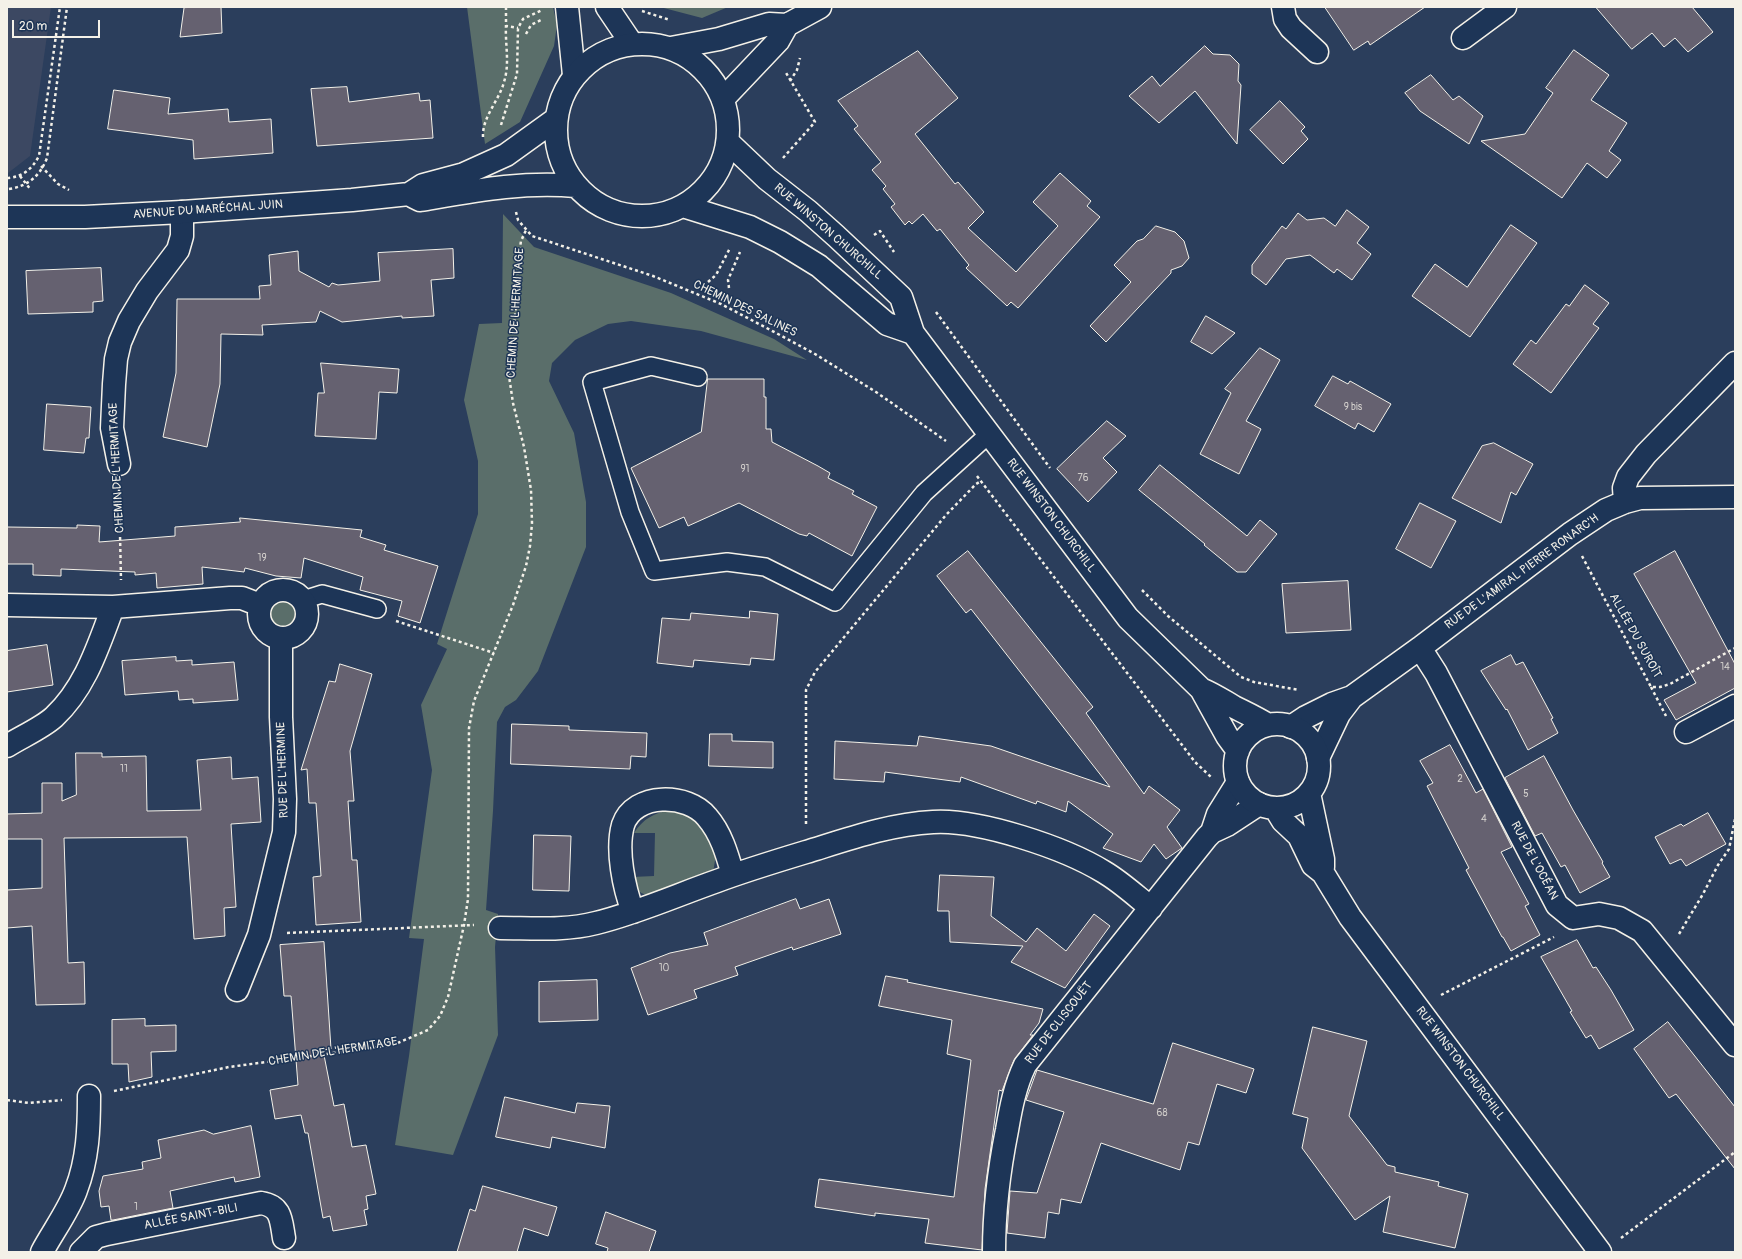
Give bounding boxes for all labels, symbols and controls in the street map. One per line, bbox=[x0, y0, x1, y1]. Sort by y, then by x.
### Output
scale bar bbox=[14, 12, 102, 38]
text: 20 m bbox=[19, 19, 47, 34]
street label: RUE WINSTON CHURCHILL bbox=[771, 181, 885, 283]
street label: AVENUE DU MARÉCHAL JUIN bbox=[133, 198, 283, 222]
street label: CHEMIN DE L'HERMITAGE bbox=[504, 247, 528, 379]
street label: CHEMIN DES SALINES bbox=[691, 278, 799, 340]
house number: 9 bis bbox=[1344, 401, 1362, 413]
street label: CHEMIN DE L'HERMITAGE bbox=[106, 402, 128, 534]
street label: RUE WINSTON CHURCHILL bbox=[1003, 456, 1099, 576]
house number: 91 bbox=[740, 463, 750, 475]
house number: 76 bbox=[1077, 472, 1089, 484]
street label: RUE DE L'AMIRAL PIERRE RONARC'H bbox=[1442, 511, 1602, 633]
house number: 19 bbox=[257, 552, 267, 564]
street label: ALLÉE DU SUROÎT bbox=[1606, 591, 1664, 681]
house number: 14 bbox=[1720, 661, 1730, 673]
street label: RUE DE L'HERMINE bbox=[274, 722, 292, 818]
house number: 11 bbox=[120, 763, 128, 775]
house number: 2 bbox=[1457, 773, 1463, 785]
house number: 5 bbox=[1523, 788, 1529, 800]
house number: 4 bbox=[1481, 813, 1487, 825]
street label: RUE DE L'OCÉAN bbox=[1507, 819, 1561, 903]
house number: 10 bbox=[659, 962, 669, 974]
street label: RUE DE CLISCOUËT bbox=[1022, 979, 1096, 1067]
street label: RUE WINSTON CHURCHILL bbox=[1412, 1004, 1508, 1124]
street label: CHEMIN DE L'HERMITAGE bbox=[267, 1035, 399, 1069]
house number: 68 bbox=[1157, 1107, 1167, 1119]
house number: 1 bbox=[134, 1201, 138, 1213]
street label: ALLÉE SAINT-BILI bbox=[143, 1201, 239, 1233]

